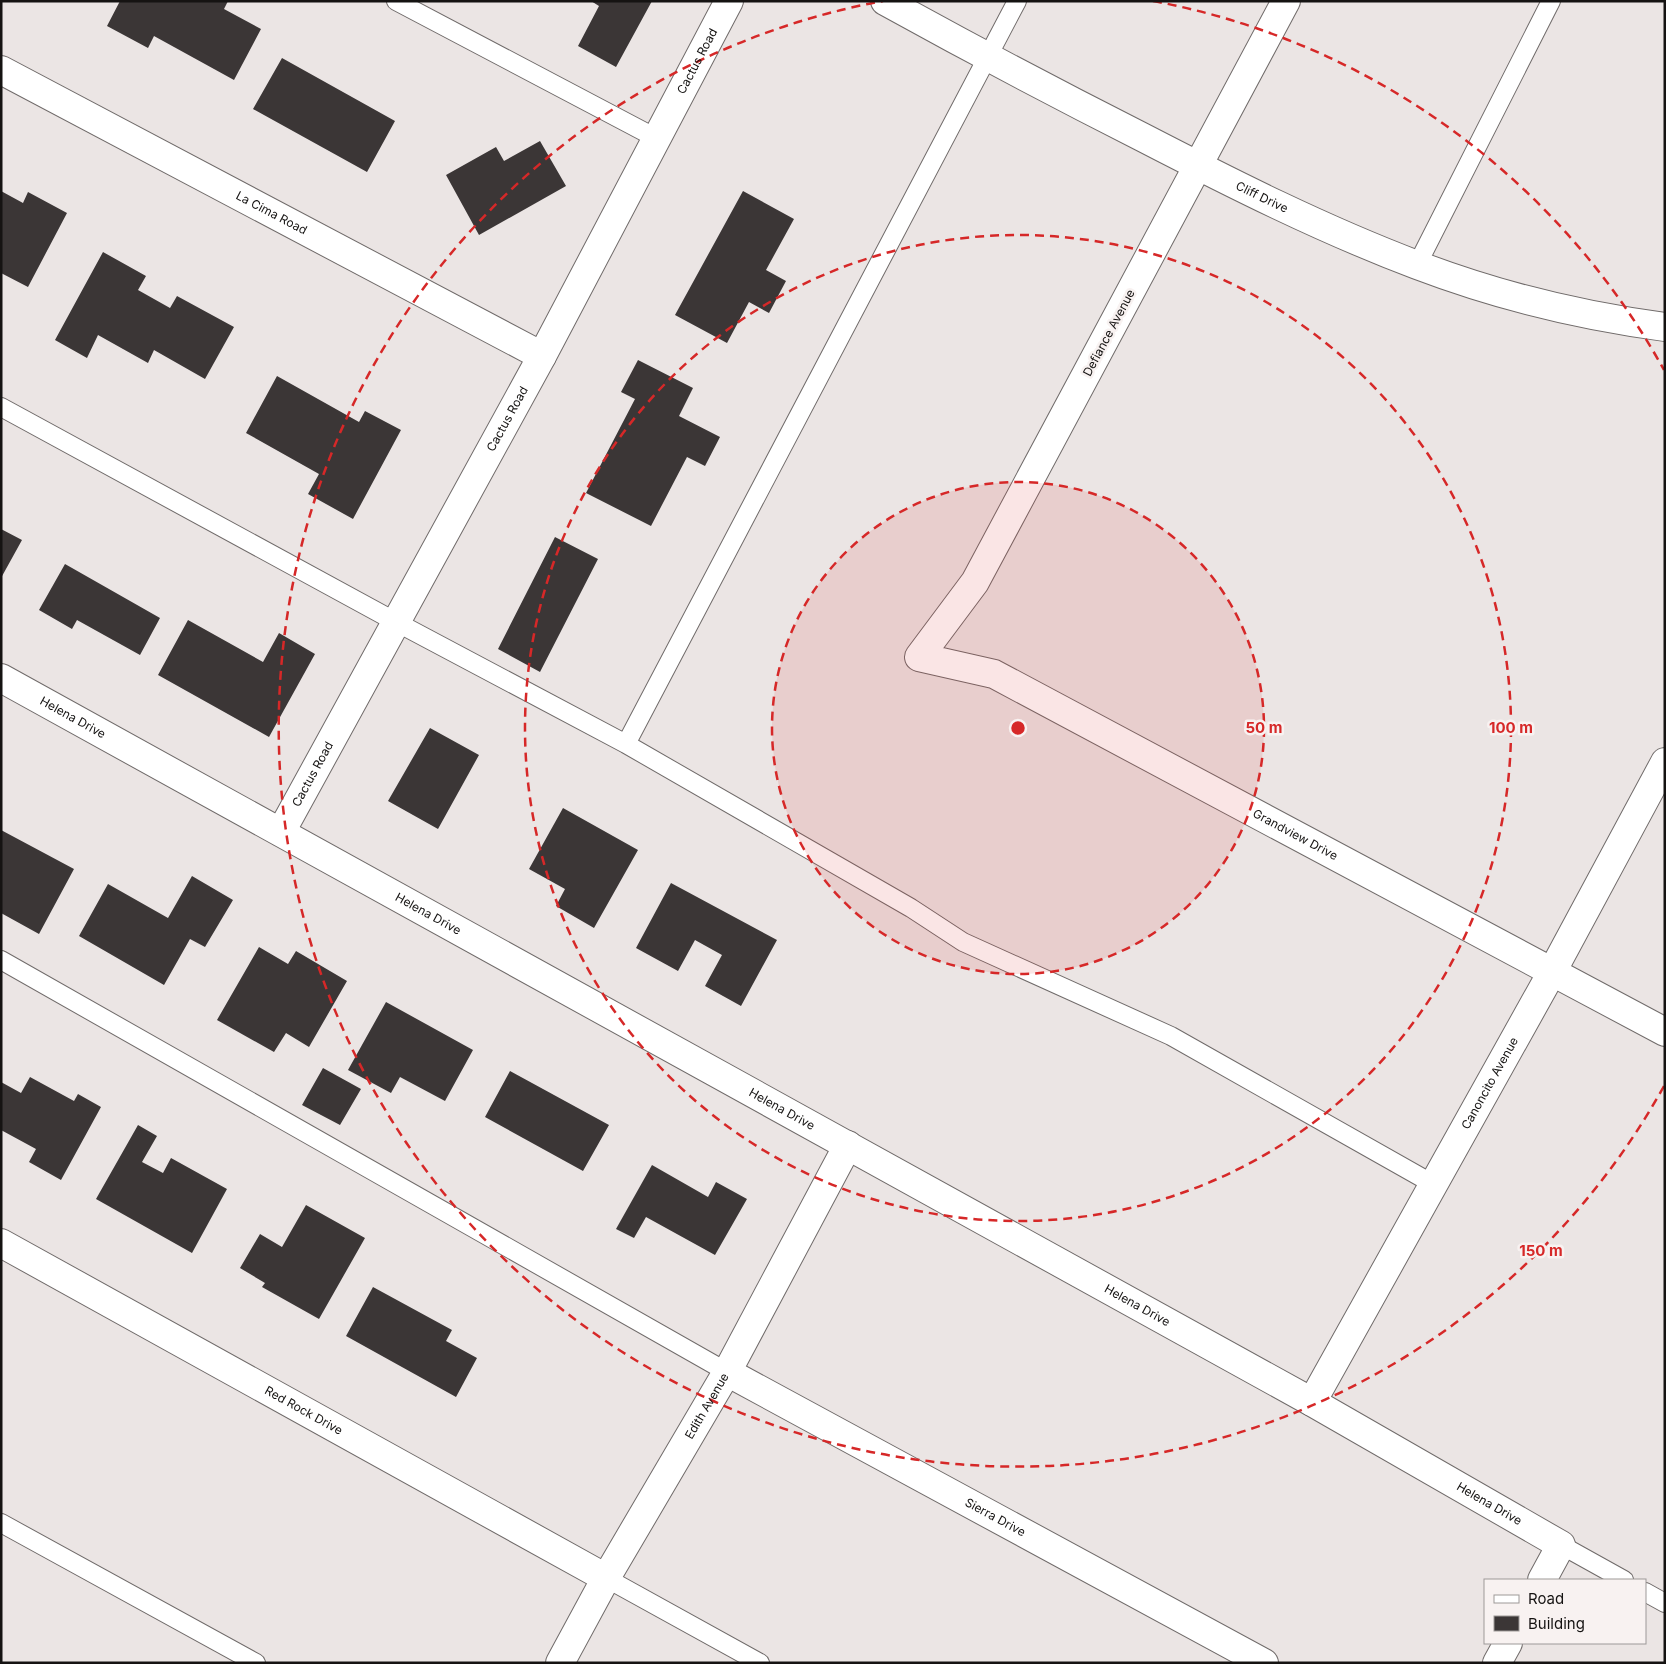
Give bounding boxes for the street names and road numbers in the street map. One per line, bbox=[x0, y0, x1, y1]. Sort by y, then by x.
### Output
street label: Cactus Road bbox=[673, 26, 720, 96]
street label: Cliff Drive bbox=[1233, 178, 1291, 216]
street label: La Cima Road bbox=[234, 188, 310, 237]
street label: Defiance Avenue bbox=[1079, 287, 1138, 379]
street label: Cactus Road bbox=[483, 384, 531, 454]
street label: Helena Drive bbox=[38, 693, 109, 741]
street label: Cactus Road bbox=[288, 739, 336, 809]
street label: Grandview Drive bbox=[1250, 806, 1341, 863]
street label: Helena Drive bbox=[393, 889, 464, 938]
street label: Canoncito Avenue bbox=[1458, 1034, 1521, 1132]
street label: Helena Drive bbox=[747, 1085, 818, 1133]
street label: Helena Drive bbox=[1102, 1281, 1173, 1329]
street label: Edith Avenue bbox=[681, 1370, 732, 1442]
street label: Red Rock Drive bbox=[262, 1383, 345, 1438]
street label: Helena Drive bbox=[1454, 1479, 1525, 1528]
street label: Sierra Drive bbox=[962, 1494, 1028, 1539]

